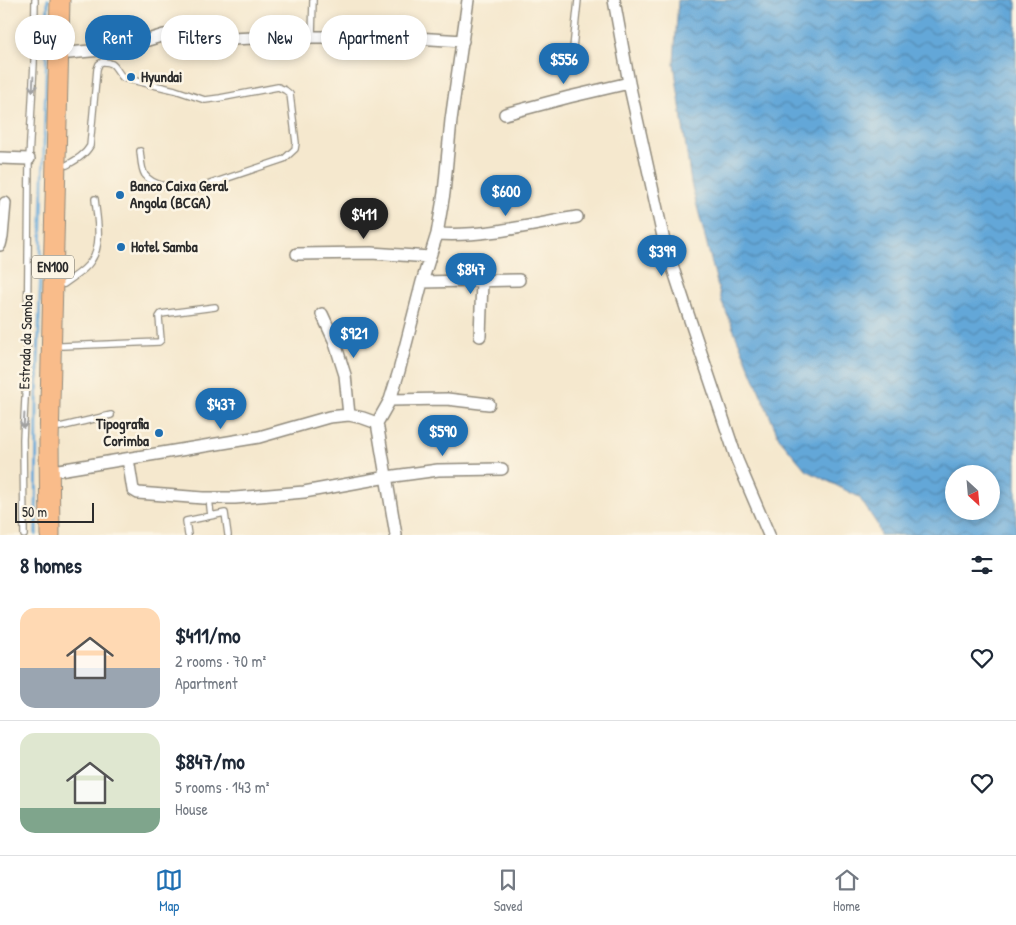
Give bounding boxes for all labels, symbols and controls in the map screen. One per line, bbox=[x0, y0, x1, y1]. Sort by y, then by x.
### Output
chip: Buy bbox=[15, 15, 75, 60]
chip: Rent bbox=[85, 15, 151, 60]
chip: Filters bbox=[161, 15, 239, 60]
chip: New bbox=[249, 15, 311, 60]
chip: Apartment bbox=[321, 15, 427, 60]
pin: $556 bbox=[534, 42, 594, 85]
text: $556 bbox=[550, 48, 578, 70]
place label: Hyundai bbox=[141, 66, 182, 88]
marker: Hyundai bbox=[125, 71, 137, 83]
one-way arrow bbox=[28, 75, 37, 91]
pin: $600 bbox=[476, 174, 536, 217]
place label: Banco Caixa Geral Angola (BCGA) bbox=[130, 175, 229, 214]
text: $600 bbox=[492, 180, 520, 202]
marker: Banco Caixa Geral Angola (BCGA) bbox=[114, 189, 126, 201]
pin: $411 bbox=[334, 198, 394, 240]
text: $411 bbox=[351, 203, 377, 225]
pin: $399 bbox=[632, 234, 692, 277]
place label: Hotel Samba bbox=[131, 236, 198, 257]
text: $399 bbox=[648, 240, 676, 262]
marker: Hotel Samba bbox=[115, 241, 127, 253]
pin: $847 bbox=[441, 252, 501, 295]
road number: EN100 bbox=[32, 256, 74, 278]
text: $847 bbox=[457, 258, 485, 280]
street label: Estrada da Samba bbox=[13, 294, 38, 390]
pin: $921 bbox=[324, 316, 384, 359]
text: $921 bbox=[340, 322, 368, 344]
pin: $437 bbox=[191, 388, 251, 430]
text: $437 bbox=[206, 393, 236, 415]
one-way arrow bbox=[19, 413, 28, 429]
place label: Tipografia Corimba bbox=[95, 413, 149, 451]
pin: $590 bbox=[413, 414, 473, 457]
text: $590 bbox=[429, 420, 457, 442]
marker: Tipografia Corimba bbox=[153, 427, 165, 439]
north arrow bbox=[945, 465, 1000, 520]
map controls bbox=[945, 465, 1000, 520]
scale bar bbox=[15, 500, 94, 523]
text: 50 m bbox=[22, 502, 47, 521]
text: 8 homes bbox=[20, 551, 82, 580]
icon: filters bbox=[968, 551, 996, 579]
text: $411/mo bbox=[175, 621, 240, 650]
icon: home bbox=[60, 628, 120, 688]
icon: heart bbox=[968, 644, 996, 672]
text: 2 rooms · 70 m² bbox=[175, 650, 266, 672]
text: Apartment bbox=[175, 672, 238, 694]
text: $847/mo bbox=[175, 747, 245, 776]
icon: home bbox=[60, 753, 120, 813]
icon: heart bbox=[968, 769, 996, 797]
text: 5 rooms · 143 m² bbox=[175, 776, 269, 798]
text: House bbox=[175, 798, 208, 820]
tab: Map bbox=[155, 866, 183, 915]
tab: Saved bbox=[494, 866, 522, 915]
tab: Home bbox=[833, 866, 861, 915]

